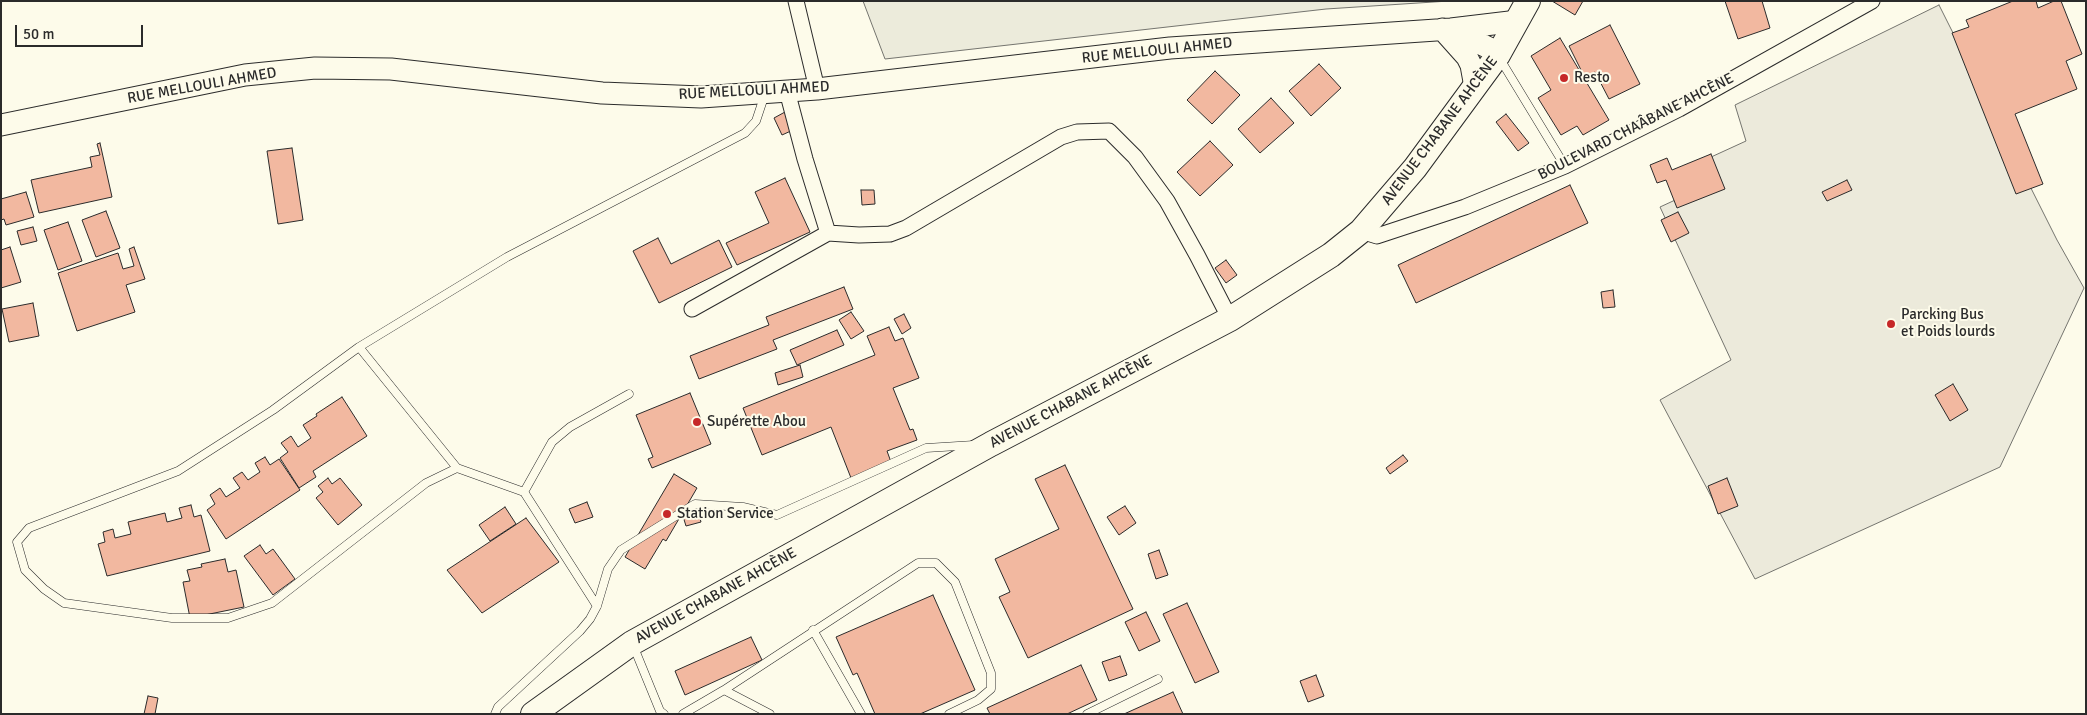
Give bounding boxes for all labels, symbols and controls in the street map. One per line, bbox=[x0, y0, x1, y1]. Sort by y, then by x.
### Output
scale bar bbox=[18, 15, 145, 47]
text: 50 m bbox=[23, 25, 54, 43]
street label: RUE MELLOULI AHMED bbox=[1081, 34, 1233, 68]
street label: AVENUE CHABANE AHCÈNE bbox=[1378, 53, 1502, 209]
street label: RUE MELLOULI AHMED bbox=[126, 64, 278, 108]
place label: Resto bbox=[1574, 69, 1610, 87]
street label: BOULEVARD CHAÂBANE AHCÈNE bbox=[1535, 70, 1737, 184]
marker: Resto bbox=[1558, 72, 1570, 84]
street label: RUE MELLOULI AHMED bbox=[678, 78, 830, 104]
place label: Parcking Bus et Poids lourds bbox=[1901, 306, 1995, 341]
marker: Parcking Bus et Poids lourds bbox=[1885, 318, 1897, 330]
street label: AVENUE CHABANE AHCÈNE bbox=[987, 351, 1155, 453]
place label: Supérette Abou bbox=[707, 413, 806, 431]
marker: Supérette Abou bbox=[691, 416, 703, 428]
place label: Station Service bbox=[677, 505, 774, 523]
marker: Station Service bbox=[661, 508, 673, 520]
street label: AVENUE CHABANE AHCÈNE bbox=[632, 544, 800, 648]

